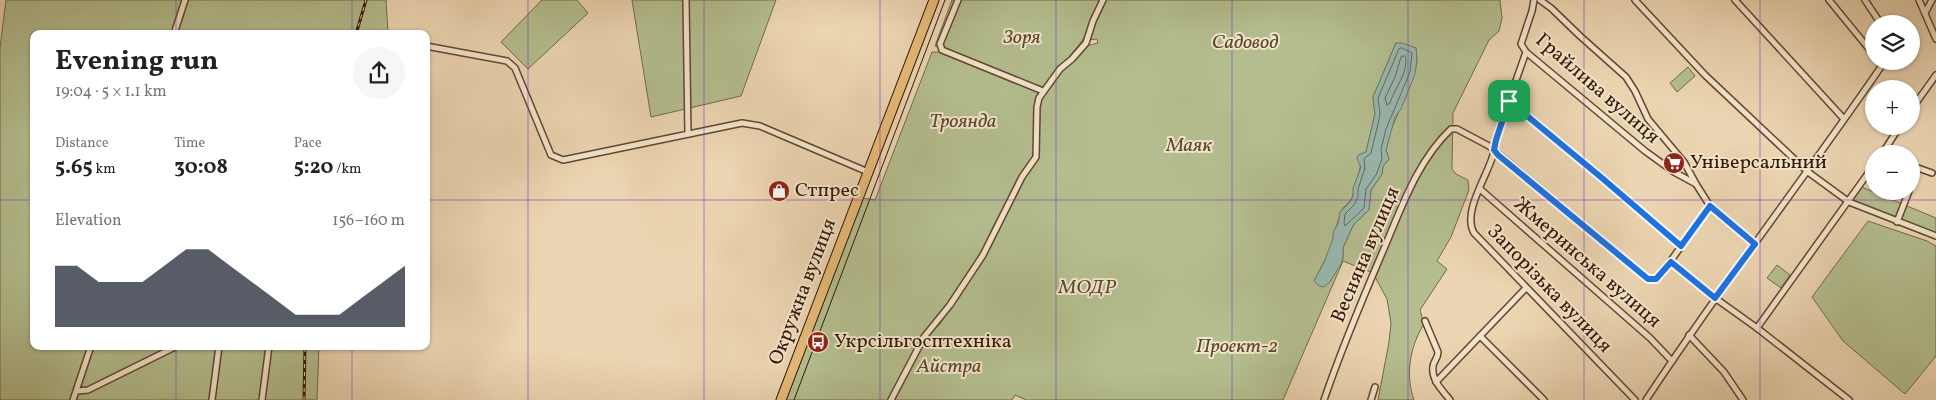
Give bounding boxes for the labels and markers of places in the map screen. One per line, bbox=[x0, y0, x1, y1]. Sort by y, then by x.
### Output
pin bbox=[1488, 80, 1530, 122]
place label: Універсальний bbox=[1690, 149, 1827, 177]
supermarket icon: Універсальний bbox=[1662, 151, 1686, 175]
place label: Стпрес bbox=[795, 177, 859, 205]
shop icon: Стпрес bbox=[767, 179, 791, 203]
place label: Укрсільгосптехніка bbox=[834, 328, 1012, 356]
bus stop icon: Укрсільгосптехніка bbox=[806, 330, 830, 354]

